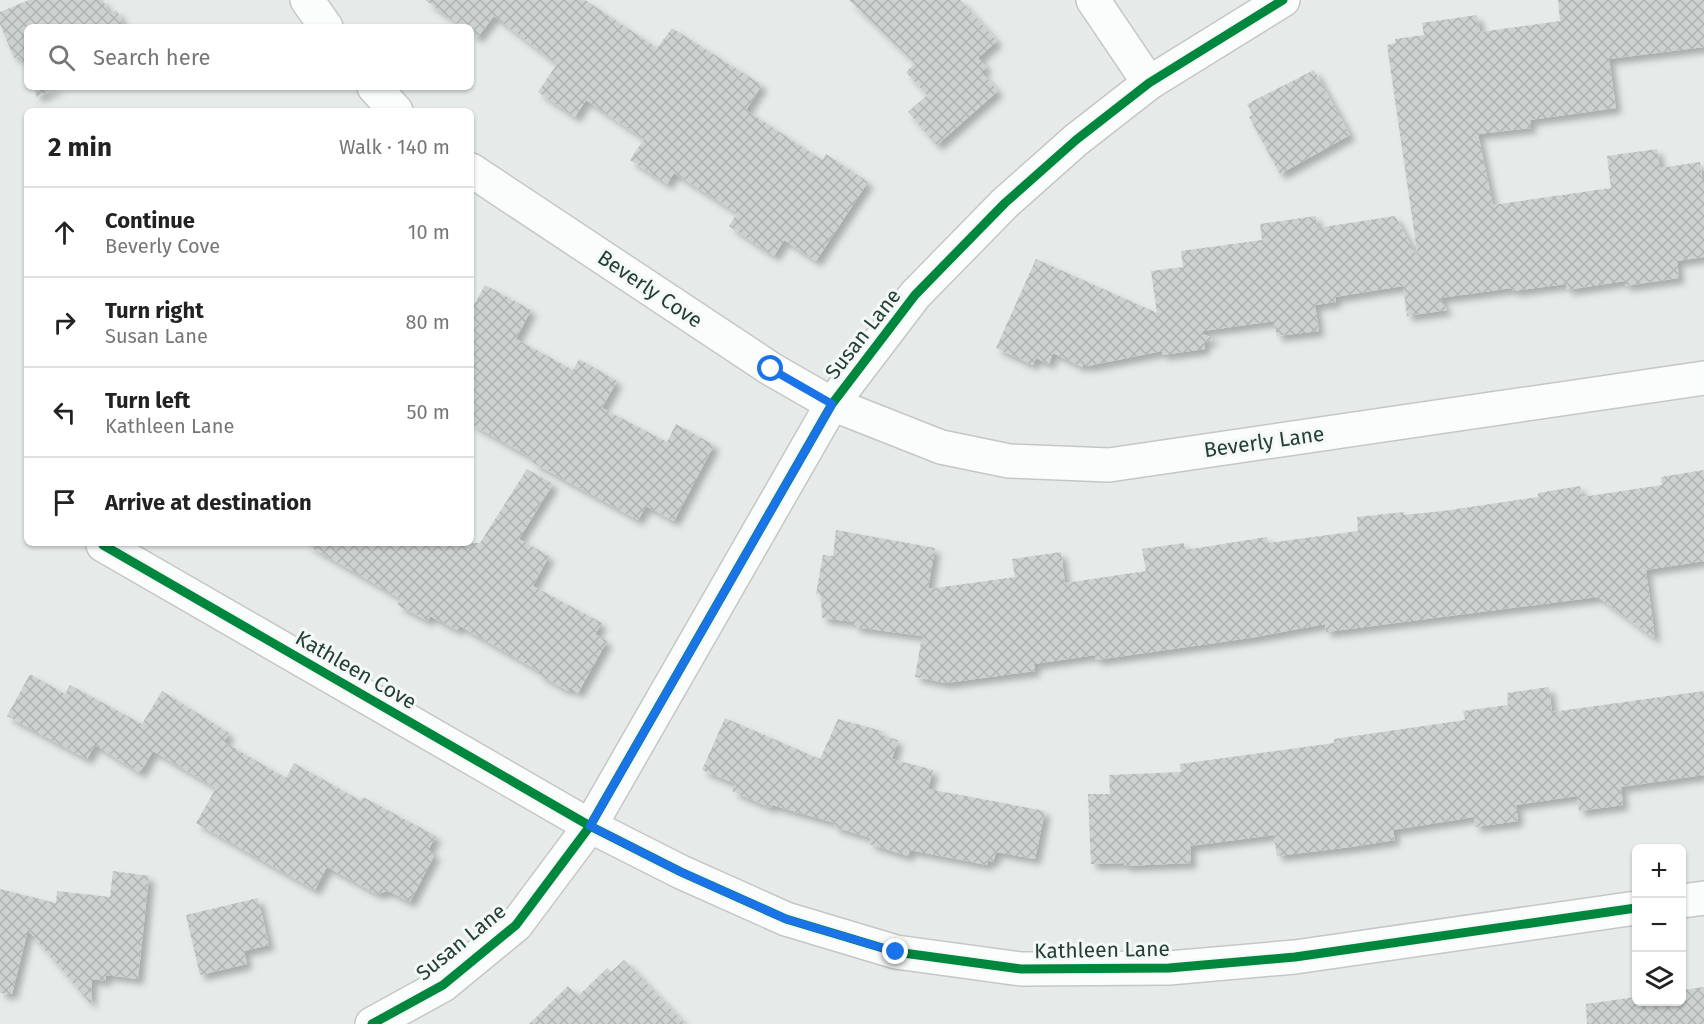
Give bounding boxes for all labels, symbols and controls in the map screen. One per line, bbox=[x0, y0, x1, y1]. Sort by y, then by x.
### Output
search box bbox=[24, 24, 474, 90]
icon: search bbox=[45, 41, 78, 74]
text: Search here bbox=[93, 44, 211, 71]
text: 2 min bbox=[48, 132, 112, 163]
text: Walk · 140 m bbox=[339, 135, 450, 159]
text: Continue bbox=[105, 207, 195, 234]
icon: ahead bbox=[48, 216, 81, 249]
text: 10 m bbox=[408, 220, 450, 244]
text: Beverly Cove bbox=[105, 234, 220, 258]
street label: Beverly Cove bbox=[593, 244, 707, 334]
street label: Susan Lane bbox=[820, 283, 906, 385]
text: Turn right bbox=[105, 297, 204, 324]
icon: right bbox=[48, 306, 81, 339]
text: 80 m bbox=[405, 310, 450, 334]
text: Susan Lane bbox=[105, 324, 208, 348]
route start bbox=[757, 355, 783, 381]
text: Turn left bbox=[105, 387, 190, 414]
icon: left bbox=[48, 396, 81, 429]
text: 50 m bbox=[406, 400, 450, 424]
text: Kathleen Lane bbox=[105, 414, 234, 438]
street label: Beverly Lane bbox=[1202, 421, 1326, 463]
icon: arrive bbox=[48, 486, 81, 519]
text: Arrive at destination bbox=[105, 489, 312, 516]
street label: Kathleen Cove bbox=[291, 625, 421, 715]
map controls bbox=[1632, 844, 1686, 1006]
button: + bbox=[1632, 844, 1686, 898]
street label: Susan Lane bbox=[411, 898, 511, 986]
button: − bbox=[1632, 898, 1686, 952]
street label: Kathleen Lane bbox=[1034, 936, 1170, 964]
route end bbox=[882, 938, 908, 964]
button: layers bbox=[1632, 952, 1686, 1006]

